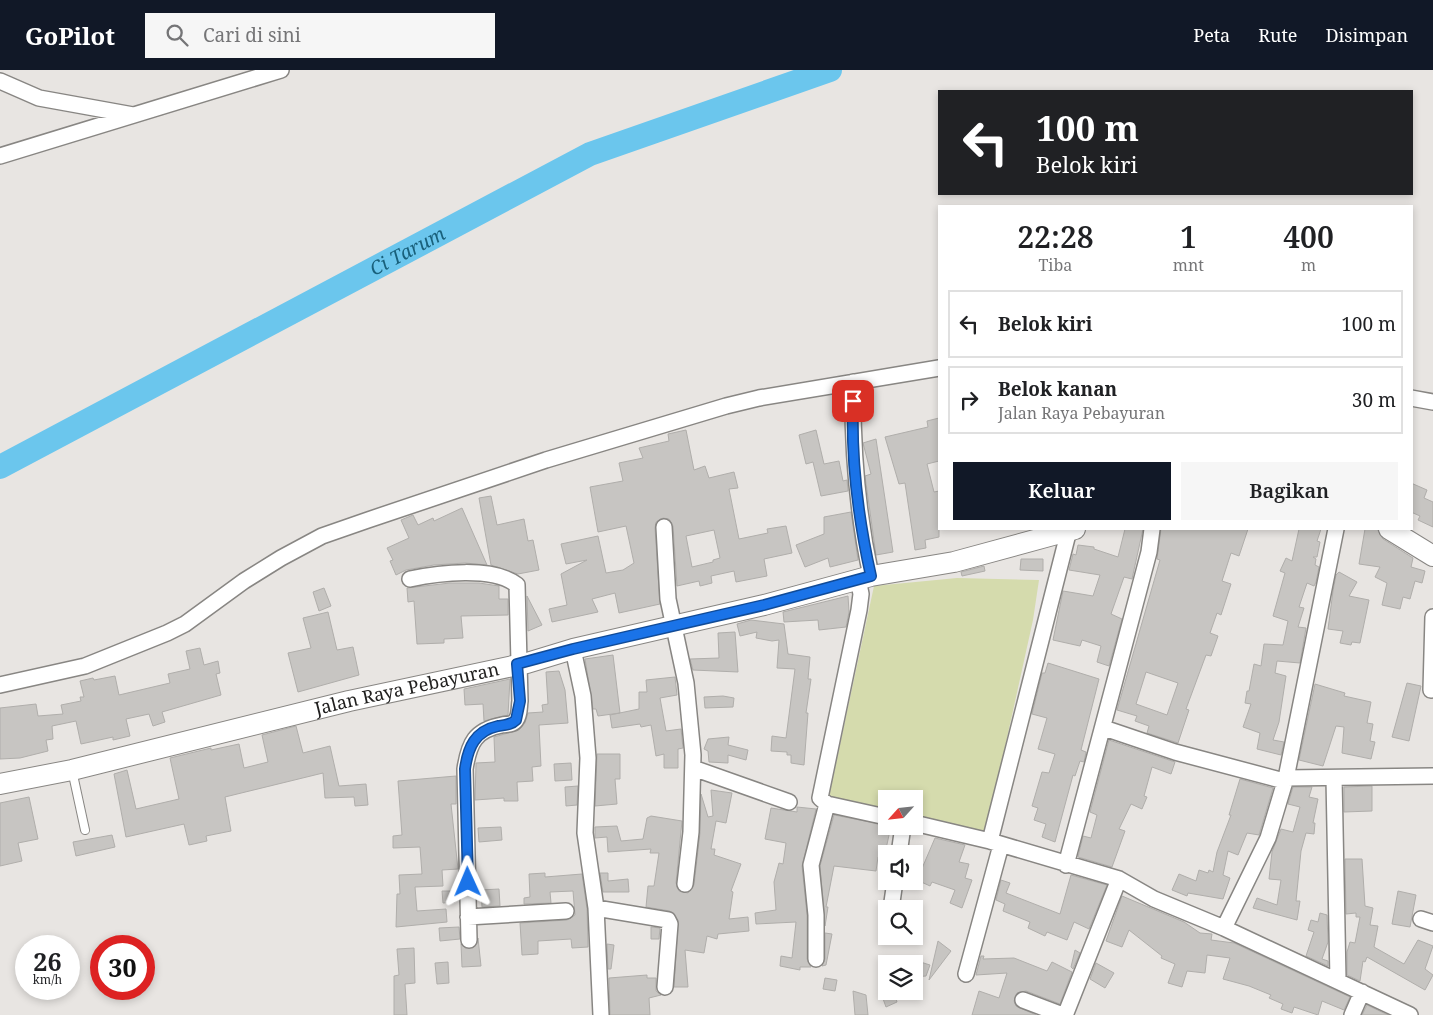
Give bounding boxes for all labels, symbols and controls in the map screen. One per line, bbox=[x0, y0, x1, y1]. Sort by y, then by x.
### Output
search box bbox=[145, 13, 495, 58]
text: GoPilot bbox=[25, 19, 115, 52]
icon: search bbox=[163, 21, 191, 49]
text: Cari di sini bbox=[203, 22, 301, 48]
text: Peta bbox=[1193, 23, 1230, 47]
text: Rute bbox=[1258, 23, 1297, 47]
text: Disimpan bbox=[1325, 23, 1408, 47]
text: 100 m bbox=[1036, 104, 1139, 151]
icon: left bbox=[953, 110, 1018, 175]
text: Belok kiri bbox=[1036, 149, 1138, 179]
text: 22:28 bbox=[1017, 216, 1094, 257]
text: 1 bbox=[1180, 216, 1197, 257]
text: 400 bbox=[1283, 216, 1334, 257]
water label: Ci Tarum bbox=[365, 220, 450, 282]
text: Tiba bbox=[1039, 254, 1072, 276]
text: mnt bbox=[1173, 254, 1204, 276]
text: m bbox=[1301, 254, 1316, 276]
icon: left bbox=[955, 310, 983, 338]
text: Belok kiri bbox=[998, 311, 1092, 337]
text: 100 m bbox=[1341, 311, 1396, 337]
text: Belok kanan bbox=[998, 376, 1117, 402]
pin bbox=[832, 380, 874, 422]
icon: right bbox=[955, 386, 983, 414]
icon: arrive bbox=[839, 387, 867, 415]
text: 30 m bbox=[1352, 387, 1396, 413]
text: Jalan Raya Pebayuran bbox=[998, 402, 1165, 424]
button: Keluar bbox=[953, 462, 1171, 520]
button: Bagikan bbox=[1181, 462, 1398, 520]
street label: Jalan Raya Pebayuran bbox=[311, 656, 502, 720]
north arrow bbox=[878, 790, 922, 835]
map controls bbox=[878, 790, 923, 1000]
button: sound bbox=[878, 845, 923, 890]
position arrow bbox=[441, 855, 493, 907]
button: search bbox=[878, 900, 923, 945]
speed limit sign: 30 bbox=[90, 935, 155, 1000]
text: 26 bbox=[33, 944, 62, 978]
button: layers bbox=[878, 955, 923, 1000]
text: km/h bbox=[33, 971, 62, 988]

